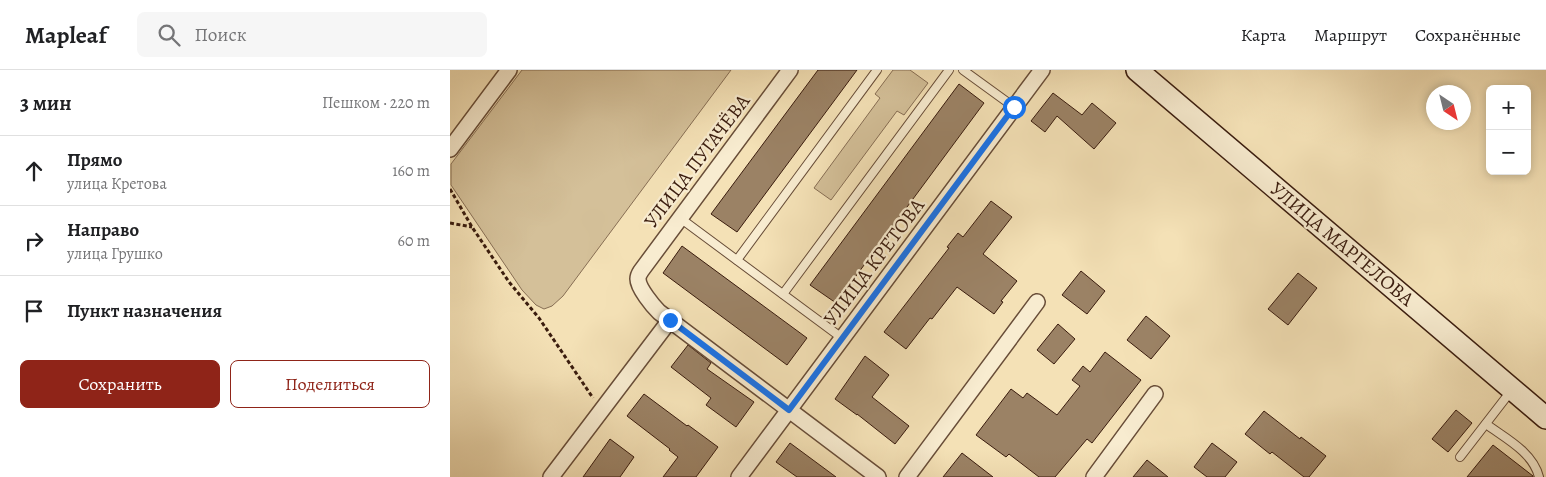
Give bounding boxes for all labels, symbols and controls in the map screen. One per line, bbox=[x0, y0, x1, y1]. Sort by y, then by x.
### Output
search box bbox=[137, 12, 487, 57]
text: Mapleaf bbox=[25, 19, 107, 51]
icon: search bbox=[155, 21, 183, 49]
text: Поиск bbox=[195, 22, 247, 48]
text: Карта bbox=[1241, 23, 1286, 47]
text: Маршрут bbox=[1314, 23, 1387, 47]
text: Сохранённые bbox=[1415, 23, 1521, 47]
north arrow bbox=[1426, 85, 1471, 130]
map controls bbox=[1486, 85, 1531, 175]
button: + bbox=[1486, 85, 1531, 130]
street label: УЛИЦА ПУГАЧЁВА bbox=[638, 88, 756, 233]
text: 3 мин bbox=[20, 89, 72, 117]
text: Пешком · 220 m bbox=[322, 92, 430, 114]
route start bbox=[1003, 96, 1026, 119]
button: − bbox=[1486, 130, 1531, 175]
text: Прямо bbox=[67, 147, 122, 173]
icon: ahead bbox=[20, 157, 48, 185]
text: 160 m bbox=[392, 160, 430, 182]
text: улица Кретова bbox=[67, 173, 167, 195]
street label: УЛИЦА МАРГЕЛОВА bbox=[1264, 176, 1420, 313]
street label: УЛИЦА КРЕТОВА bbox=[817, 193, 931, 331]
text: Направо bbox=[67, 217, 139, 243]
icon: right bbox=[20, 227, 48, 255]
text: 60 m bbox=[398, 230, 430, 252]
text: улица Грушко bbox=[67, 243, 163, 265]
icon: arrive bbox=[20, 297, 48, 325]
text: Пункт назначения bbox=[67, 298, 222, 324]
route end bbox=[659, 309, 682, 332]
button: Сохранить bbox=[20, 360, 220, 408]
button: Поделиться bbox=[230, 360, 430, 408]

